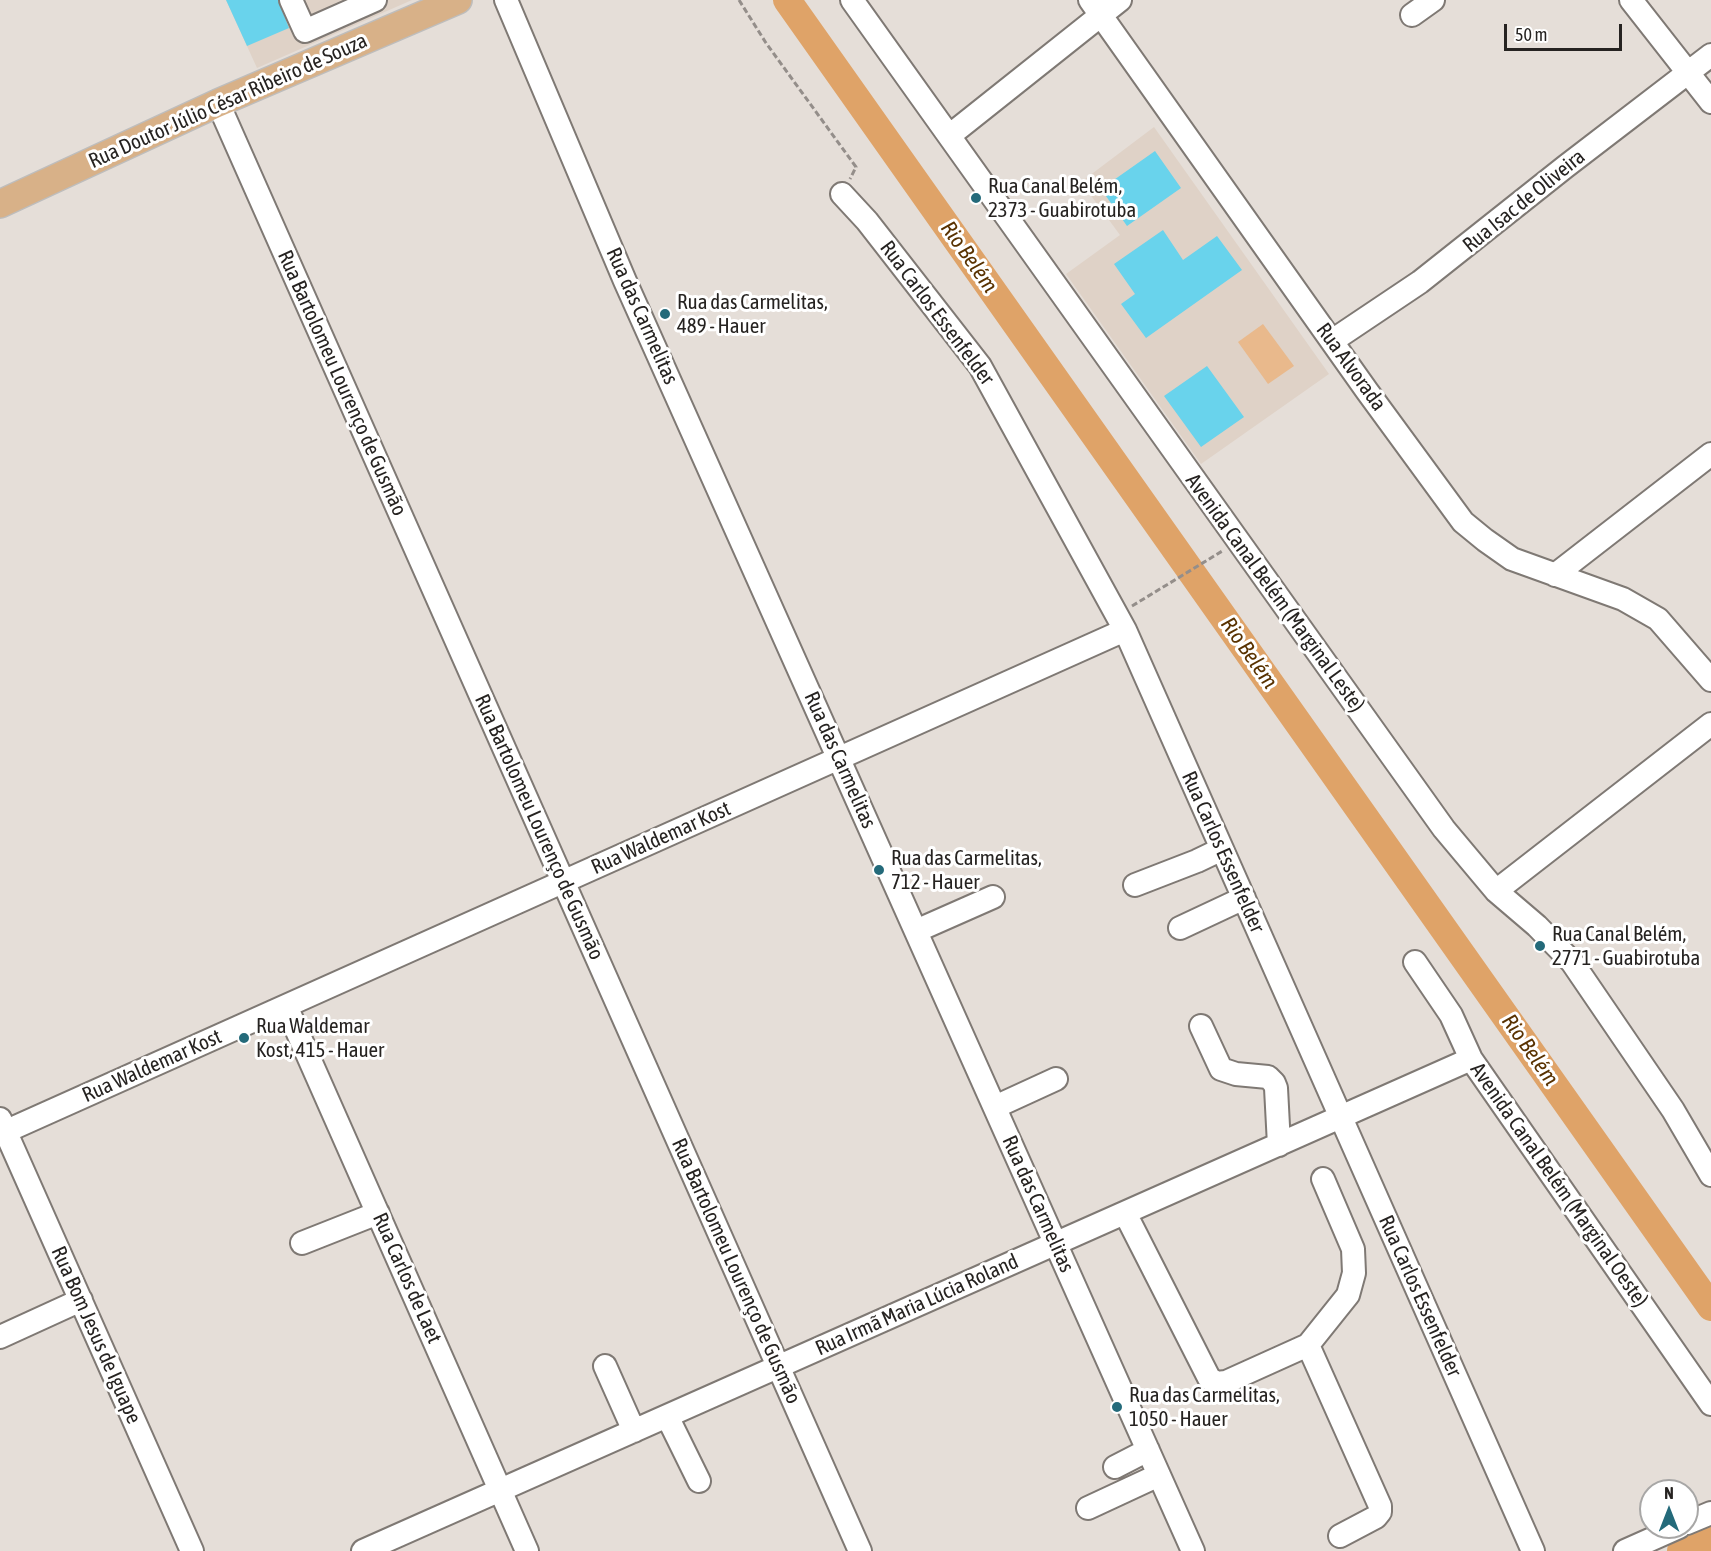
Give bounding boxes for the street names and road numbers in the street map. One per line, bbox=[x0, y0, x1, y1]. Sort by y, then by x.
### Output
street label: Rua Doutor Júlio César Ribeiro de Souza bbox=[85, 28, 371, 174]
street label: Rua Isac de Oliveira bbox=[1458, 144, 1590, 258]
street label: Rua Carlos Essenfelder bbox=[875, 236, 999, 390]
street label: Rua das Carmelitas bbox=[601, 244, 683, 388]
street label: Rua Bartolomeu Lourenço de Gusmão bbox=[272, 246, 412, 520]
street label: Rua Alvorada bbox=[1311, 318, 1391, 416]
street label: Avenida Canal Belém (Marginal Leste) bbox=[1180, 469, 1370, 717]
street label: Rua das Carmelitas bbox=[799, 688, 881, 832]
street label: Rua Bartolomeu Lourenço de Gusmão bbox=[469, 690, 609, 964]
street label: Rua Carlos Essenfelder bbox=[1176, 767, 1270, 937]
street label: Rua Waldemar Kost bbox=[588, 796, 734, 880]
street label: Rua Waldemar Kost bbox=[79, 1024, 225, 1108]
street label: Avenida Canal Belém (Marginal Oeste) bbox=[1465, 1058, 1653, 1312]
street label: Rua das Carmelitas bbox=[997, 1132, 1079, 1276]
street label: Rua Bartolomeu Lourenço de Gusmão bbox=[666, 1134, 806, 1408]
street label: Rua Carlos de Laet bbox=[367, 1209, 447, 1347]
street label: Rua Carlos Essenfelder bbox=[1373, 1211, 1467, 1381]
street label: Rua Bom Jesus de Iguape bbox=[46, 1242, 146, 1428]
street label: Rua Irmã Maria Lúcia Roland bbox=[812, 1249, 1022, 1361]

